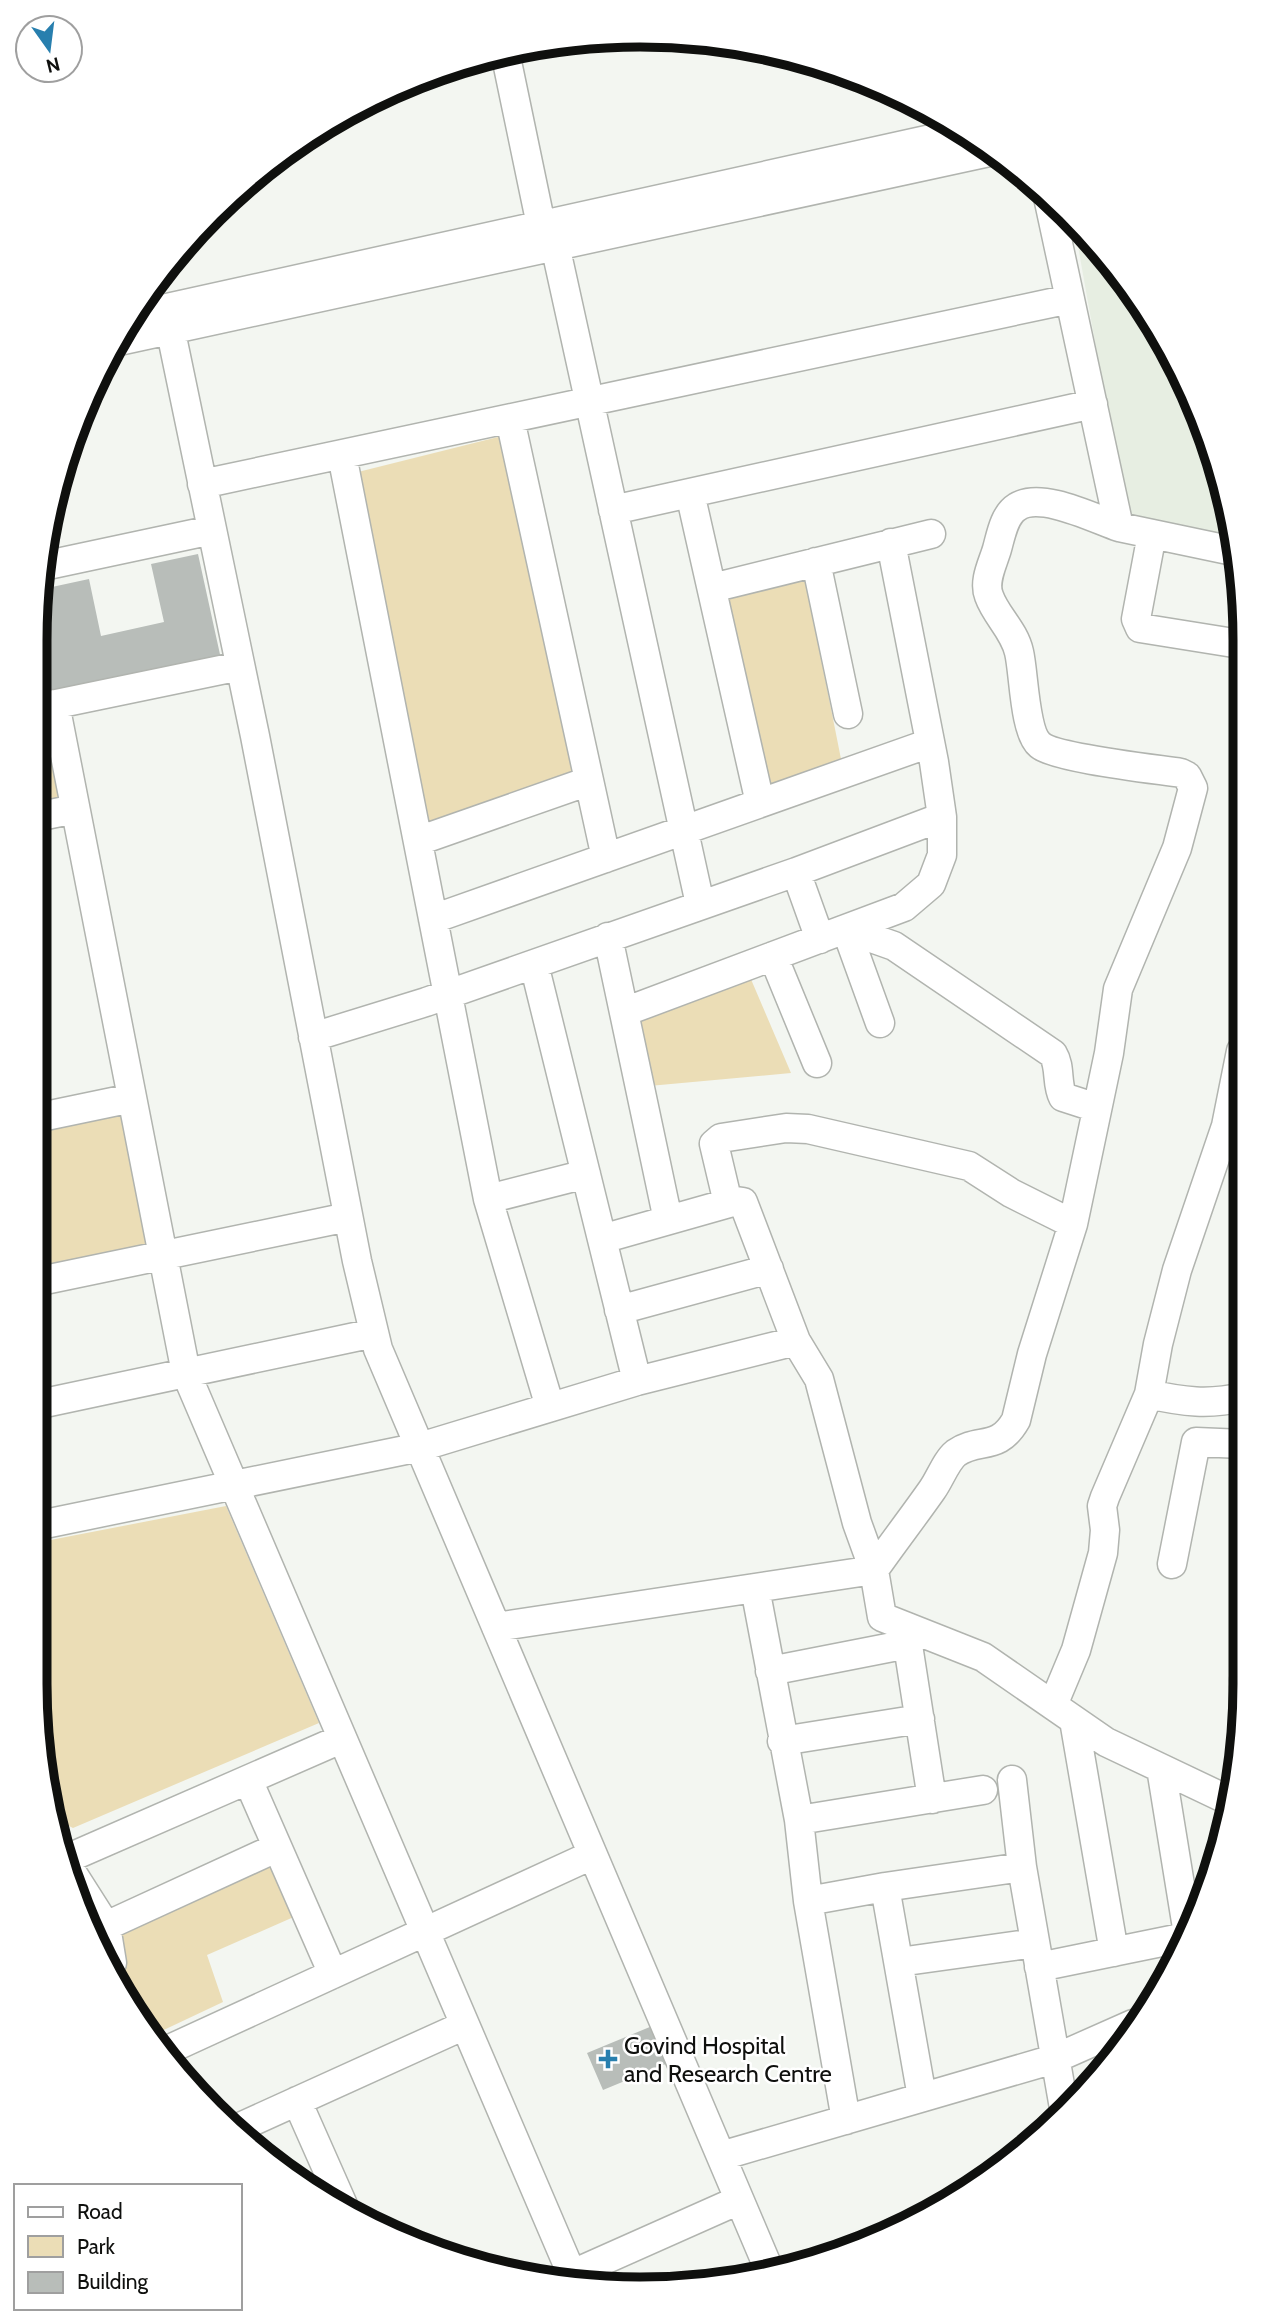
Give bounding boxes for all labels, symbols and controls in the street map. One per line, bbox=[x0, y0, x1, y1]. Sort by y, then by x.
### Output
north arrow bbox=[14, 14, 84, 84]
text: N bbox=[44, 52, 62, 78]
place label: Govind Hospital and Research Centre bbox=[624, 2031, 832, 2088]
marker: Govind Hospital and Research Centre bbox=[598, 2049, 618, 2069]
legend bbox=[14, 2184, 242, 2310]
text: Road bbox=[77, 2199, 123, 2224]
text: Park bbox=[77, 2234, 115, 2259]
text: Building bbox=[77, 2269, 149, 2294]

